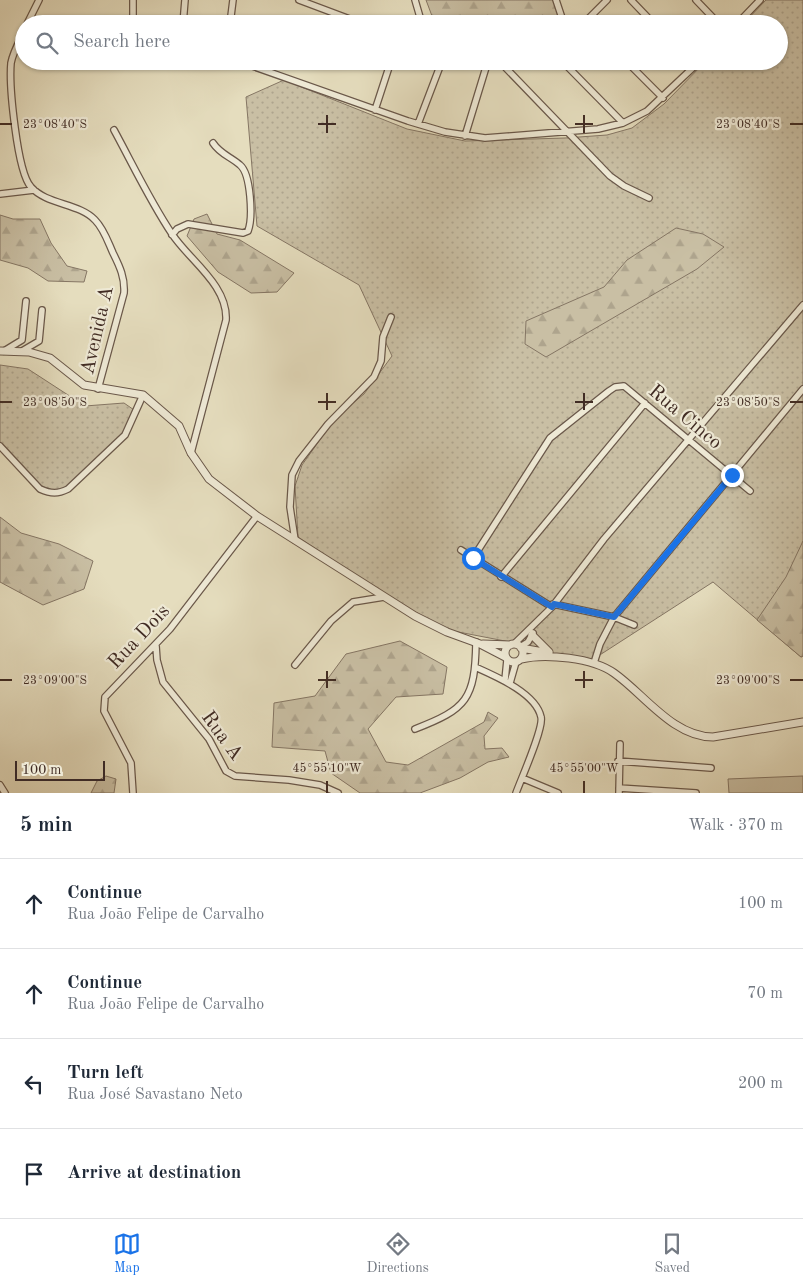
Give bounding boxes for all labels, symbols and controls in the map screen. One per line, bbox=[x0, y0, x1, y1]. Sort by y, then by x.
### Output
search box bbox=[15, 15, 788, 70]
icon: search bbox=[33, 29, 61, 57]
text: Search here bbox=[73, 33, 170, 52]
text: 23°08'40"S bbox=[23, 119, 87, 131]
text: 23°08'40"S bbox=[716, 119, 780, 131]
street label: Avenida A bbox=[78, 284, 118, 377]
street label: Rua Cinco bbox=[644, 381, 725, 454]
text: 23°08'50"S bbox=[23, 396, 87, 409]
text: 23°08'50"S bbox=[716, 396, 780, 409]
route end bbox=[721, 464, 744, 487]
route start bbox=[462, 547, 485, 570]
street label: Rua Dois bbox=[105, 601, 174, 673]
text: 23°09'00"S bbox=[23, 675, 87, 687]
text: 23°09'00"S bbox=[716, 675, 780, 687]
street label: Rua A bbox=[197, 708, 246, 765]
scale bar bbox=[15, 758, 105, 781]
text: 45°55'10"W bbox=[292, 762, 362, 775]
text: 45°55'00"W bbox=[549, 762, 619, 775]
text: 100 m bbox=[22, 763, 61, 777]
text: 5 min bbox=[20, 815, 73, 836]
text: Walk · 370 m bbox=[688, 818, 783, 834]
text: Continue bbox=[67, 884, 142, 903]
icon: ahead bbox=[20, 890, 48, 918]
text: 100 m bbox=[738, 896, 783, 912]
text: Rua João Felipe de Carvalho bbox=[67, 907, 264, 923]
text: Continue bbox=[67, 974, 142, 993]
icon: ahead bbox=[20, 980, 48, 1008]
text: 70 m bbox=[747, 986, 783, 1002]
text: Rua João Felipe de Carvalho bbox=[67, 997, 264, 1013]
text: Turn left bbox=[67, 1064, 144, 1083]
icon: left bbox=[20, 1070, 48, 1098]
text: 200 m bbox=[738, 1076, 783, 1092]
text: Rua José Savastano Neto bbox=[67, 1087, 243, 1103]
icon: arrive bbox=[20, 1160, 48, 1188]
text: Arrive at destination bbox=[67, 1164, 241, 1183]
tab: Map bbox=[113, 1230, 141, 1277]
tab: Directions bbox=[367, 1230, 429, 1277]
tab: Saved bbox=[654, 1230, 690, 1277]

